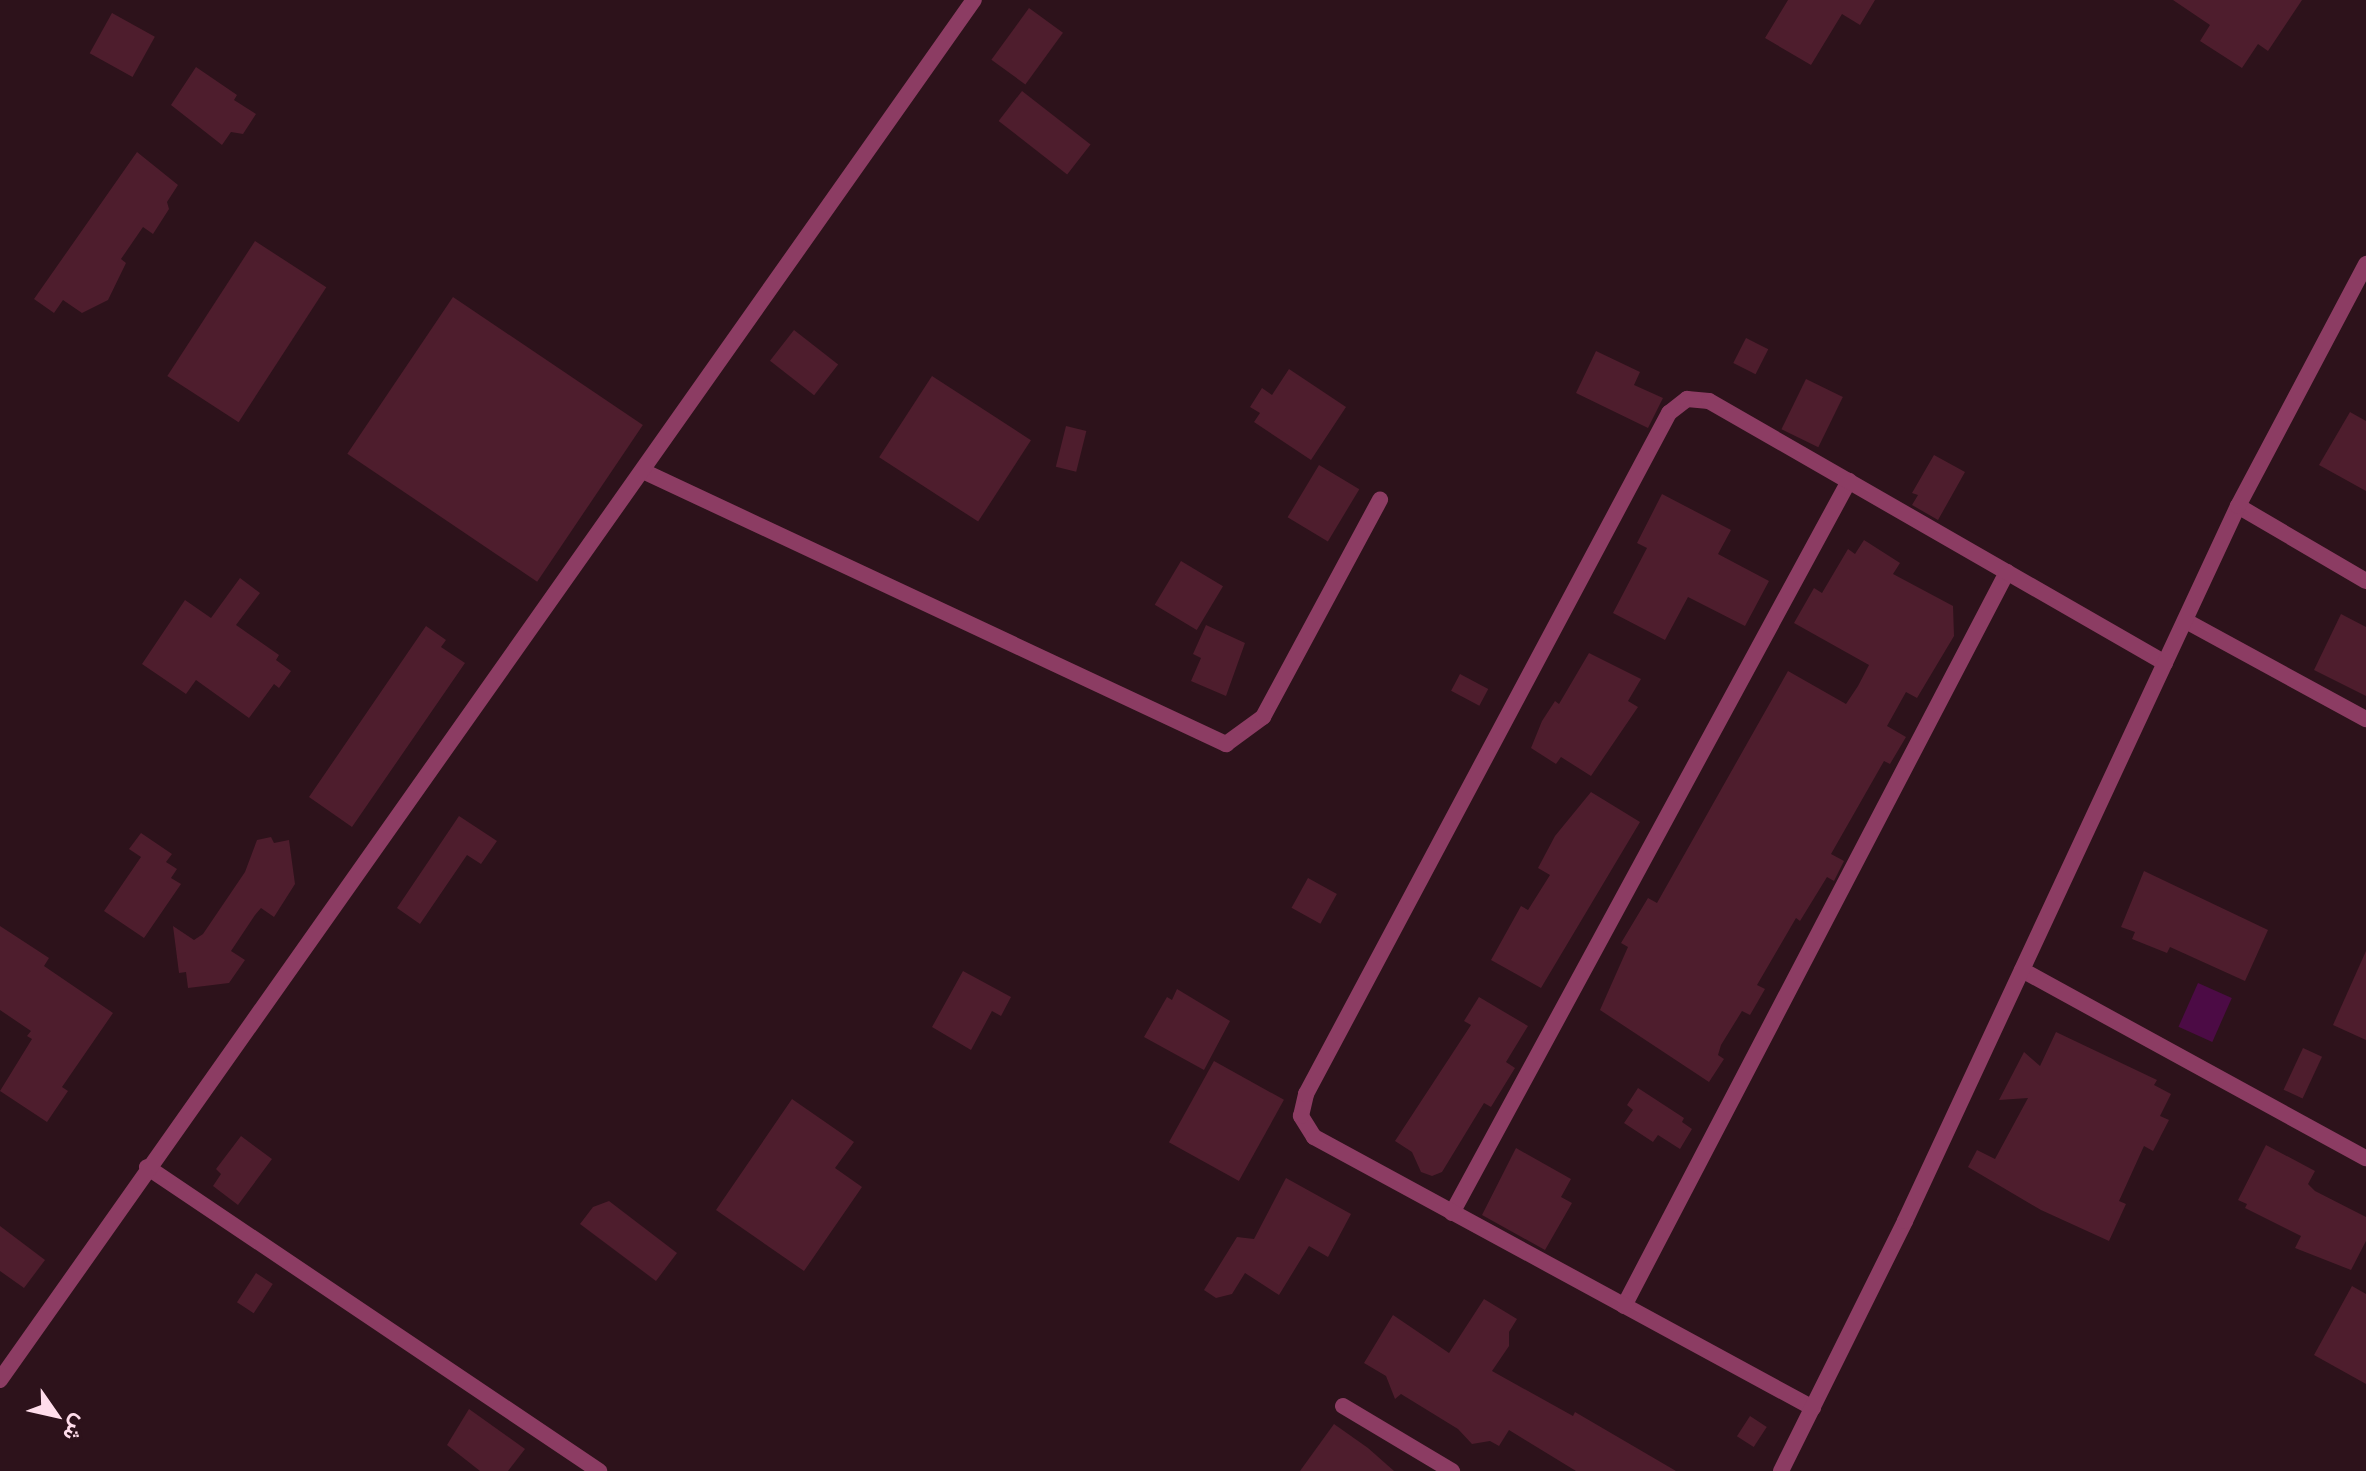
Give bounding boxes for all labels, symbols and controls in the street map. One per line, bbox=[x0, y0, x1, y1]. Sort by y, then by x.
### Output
north arrow bbox=[16, 1375, 96, 1455]
text: ش bbox=[57, 1410, 96, 1448]

